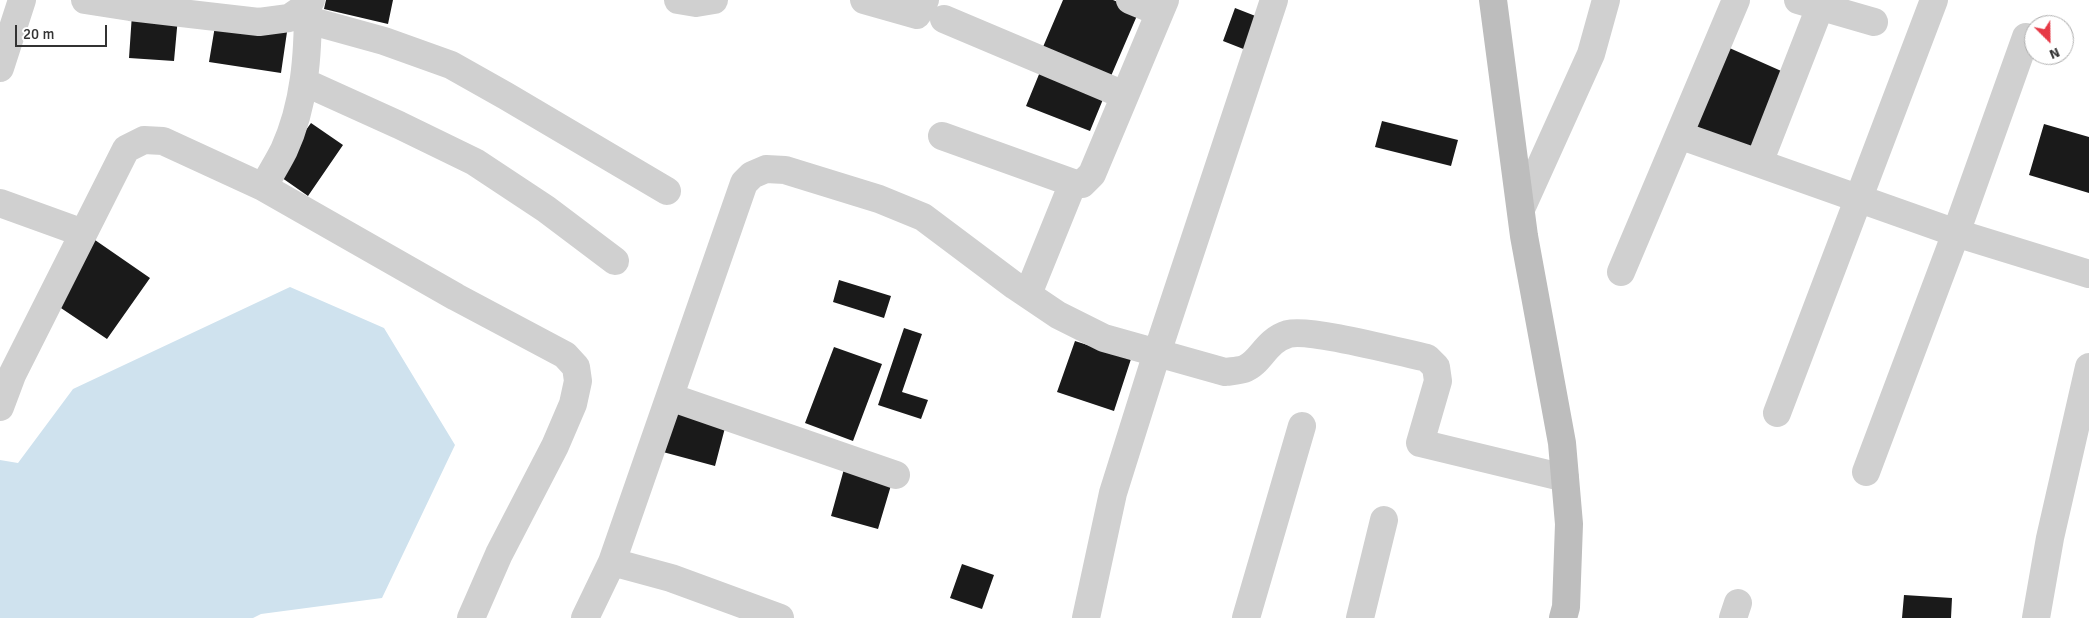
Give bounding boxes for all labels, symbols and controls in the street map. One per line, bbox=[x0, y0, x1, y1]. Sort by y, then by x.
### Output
scale bar bbox=[18, 15, 110, 47]
north arrow bbox=[2024, 15, 2074, 65]
text: 20 m bbox=[23, 25, 54, 43]
text: N bbox=[2047, 44, 2062, 63]

